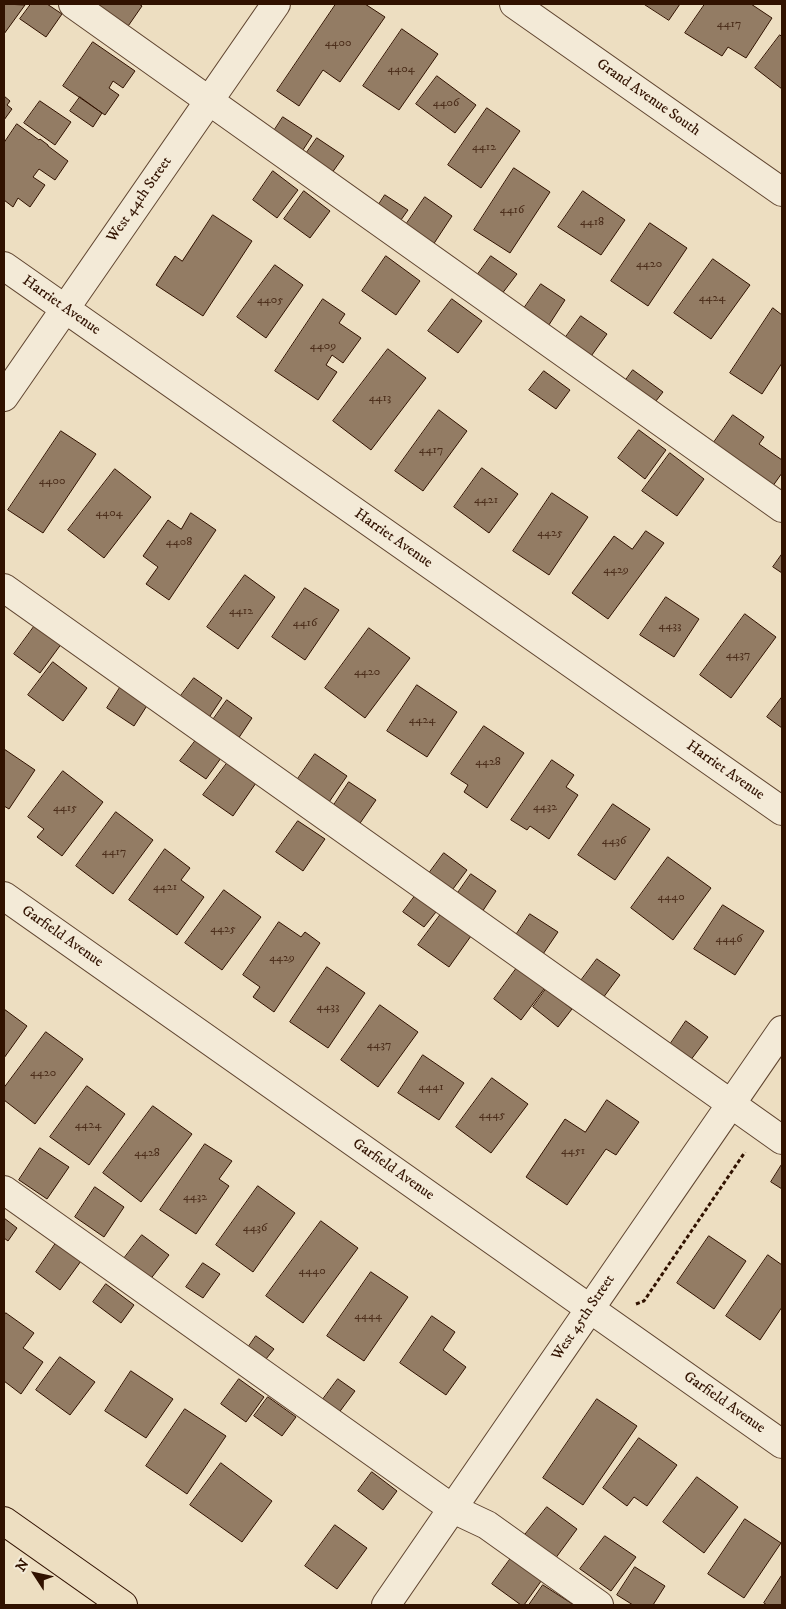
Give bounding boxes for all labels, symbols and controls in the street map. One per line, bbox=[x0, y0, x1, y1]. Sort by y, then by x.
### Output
house number: 4417 bbox=[717, 18, 741, 32]
house number: 4400 bbox=[325, 37, 351, 51]
street label: Grand Avenue South bbox=[593, 56, 703, 140]
house number: 4404 bbox=[387, 63, 415, 77]
house number: 4406 bbox=[433, 97, 459, 111]
house number: 4412 bbox=[472, 141, 496, 155]
street label: West 44th Street bbox=[104, 154, 176, 246]
house number: 4416 bbox=[500, 204, 524, 218]
house number: 4418 bbox=[580, 216, 604, 230]
house number: 4420 bbox=[636, 258, 662, 272]
street label: Harriet Avenue bbox=[18, 272, 104, 340]
house number: 4424 bbox=[699, 292, 725, 306]
house number: 4405 bbox=[257, 294, 283, 308]
house number: 4409 bbox=[310, 340, 336, 354]
house number: 4413 bbox=[369, 392, 391, 406]
house number: 4417 bbox=[419, 444, 443, 458]
house number: 4400 bbox=[39, 475, 65, 489]
house number: 4421 bbox=[474, 494, 498, 508]
street label: Harriet Avenue bbox=[350, 505, 436, 573]
house number: 4404 bbox=[95, 507, 123, 521]
house number: 4425 bbox=[537, 527, 563, 541]
house number: 4408 bbox=[166, 536, 192, 550]
house number: 4429 bbox=[603, 564, 629, 578]
house number: 4412 bbox=[229, 605, 253, 619]
house number: 4416 bbox=[293, 617, 317, 631]
house number: 4433 bbox=[659, 620, 681, 634]
house number: 4437 bbox=[726, 649, 750, 663]
house number: 4420 bbox=[354, 666, 380, 680]
house number: 4424 bbox=[409, 714, 435, 728]
street label: Harriet Avenue bbox=[682, 737, 768, 805]
house number: 4428 bbox=[475, 756, 501, 770]
house number: 4432 bbox=[533, 801, 557, 815]
house number: 4415 bbox=[53, 802, 77, 816]
house number: 4436 bbox=[602, 835, 626, 849]
house number: 4417 bbox=[102, 846, 126, 860]
house number: 4421 bbox=[153, 881, 177, 895]
house number: 4440 bbox=[657, 891, 685, 905]
street label: Garfield Avenue bbox=[18, 902, 106, 972]
house number: 4425 bbox=[210, 923, 236, 937]
house number: 4446 bbox=[716, 933, 742, 947]
house number: 4429 bbox=[269, 952, 295, 966]
house number: 4433 bbox=[317, 1001, 339, 1015]
house number: 4437 bbox=[367, 1039, 391, 1053]
house number: 4420 bbox=[30, 1067, 56, 1081]
house number: 4441 bbox=[418, 1081, 444, 1095]
house number: 4445 bbox=[479, 1109, 505, 1123]
house number: 4424 bbox=[75, 1119, 101, 1133]
street label: Garfield Avenue bbox=[349, 1135, 437, 1205]
house number: 4451 bbox=[561, 1145, 585, 1159]
house number: 4428 bbox=[134, 1147, 160, 1161]
house number: 4432 bbox=[183, 1191, 207, 1205]
house number: 4436 bbox=[243, 1222, 267, 1236]
house number: 4440 bbox=[298, 1265, 326, 1279]
street label: West 45th Street bbox=[549, 1272, 619, 1364]
house number: 4444 bbox=[354, 1310, 382, 1324]
street label: Garfield Avenue bbox=[680, 1368, 768, 1438]
north arrow bbox=[10, 1549, 60, 1599]
text: N bbox=[12, 1556, 33, 1575]

